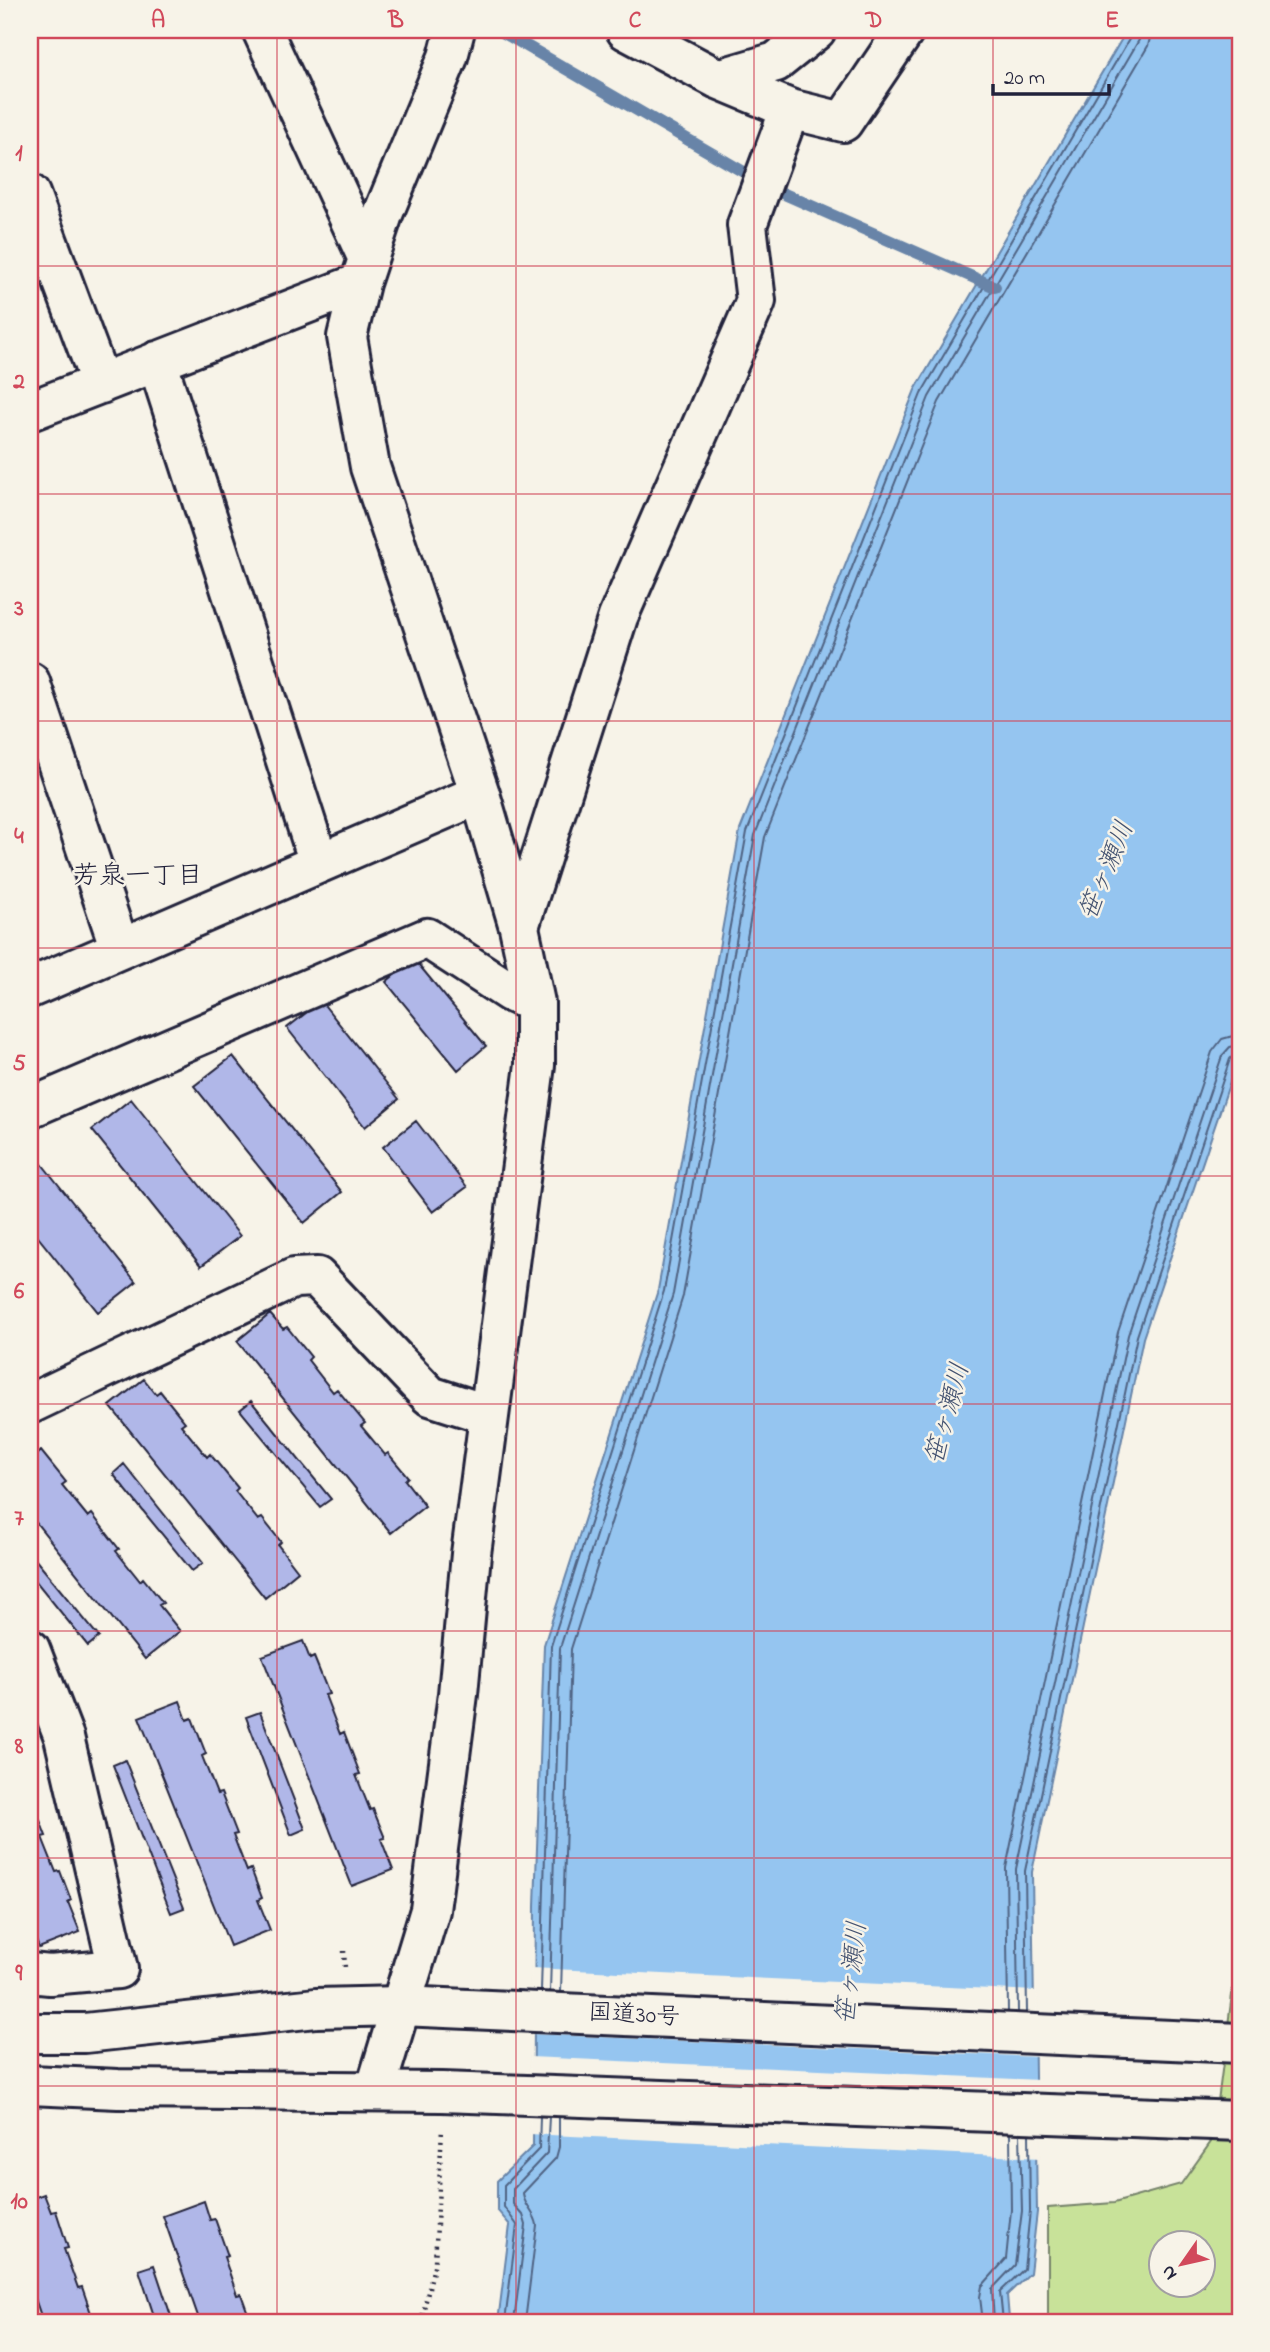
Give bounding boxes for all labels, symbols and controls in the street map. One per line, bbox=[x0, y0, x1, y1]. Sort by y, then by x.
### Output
text: A bbox=[151, 5, 165, 38]
text: B bbox=[387, 5, 404, 38]
text: C bbox=[629, 5, 642, 38]
text: D bbox=[865, 5, 882, 38]
text: E bbox=[1105, 5, 1119, 38]
scale bar bbox=[993, 52, 1109, 96]
text: 20 m bbox=[1004, 64, 1045, 94]
text: 1 bbox=[15, 138, 23, 171]
text: 2 bbox=[12, 366, 25, 399]
text: 3 bbox=[13, 593, 24, 626]
water label: 笹ヶ瀬川 bbox=[1071, 816, 1145, 926]
text: 4 bbox=[14, 821, 24, 854]
district label: 芳泉一丁目 bbox=[73, 858, 203, 896]
text: 5 bbox=[12, 1048, 26, 1081]
text: 6 bbox=[14, 1276, 25, 1309]
water label: 笹ヶ瀬川 bbox=[917, 1359, 981, 1469]
text: 7 bbox=[14, 1503, 24, 1536]
text: 8 bbox=[14, 1731, 24, 1764]
water label: 笹ヶ瀬川 bbox=[828, 1919, 878, 2027]
text: 9 bbox=[15, 1958, 24, 1991]
street label: 国道30号 bbox=[587, 1996, 681, 2036]
text: 10 bbox=[10, 2186, 28, 2219]
north arrow bbox=[1148, 2230, 1218, 2300]
text: N bbox=[1155, 2259, 1185, 2285]

